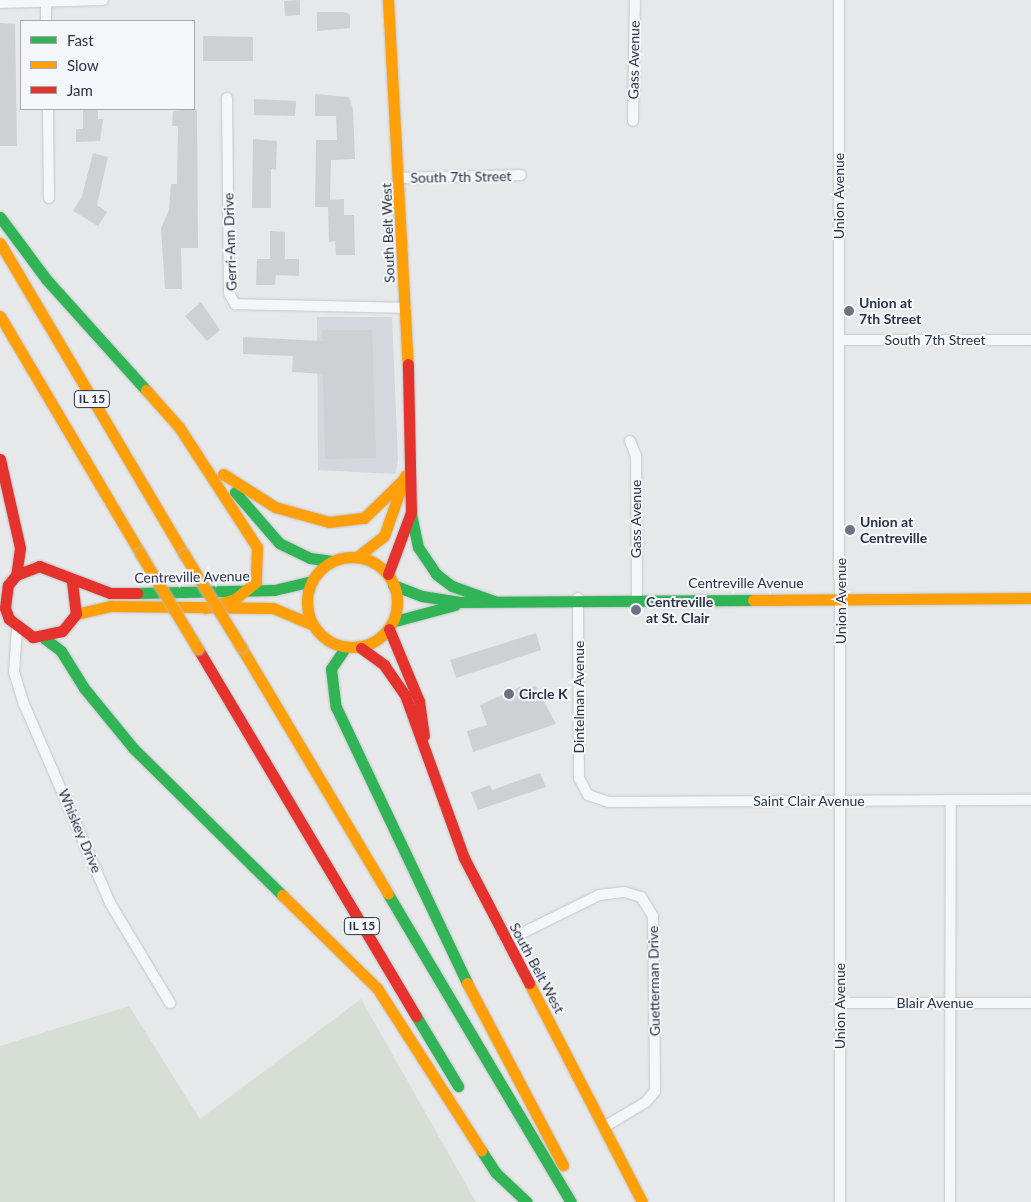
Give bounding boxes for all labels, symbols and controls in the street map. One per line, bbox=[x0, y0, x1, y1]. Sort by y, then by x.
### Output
legend bbox=[20, 20, 195, 110]
street label: Gass Avenue bbox=[625, 20, 643, 100]
text: Fast bbox=[67, 31, 94, 49]
text: Slow bbox=[67, 56, 99, 74]
text: Jam bbox=[67, 81, 93, 99]
street label: Union Avenue bbox=[831, 153, 847, 239]
street label: South 7th Street bbox=[410, 168, 512, 186]
street label: South Belt West bbox=[378, 183, 398, 283]
street label: Gerri-Ann Drive bbox=[220, 193, 240, 291]
place label: Union at 7th Street bbox=[859, 295, 921, 328]
marker: Union at 7th Street bbox=[843, 305, 855, 317]
street label: South 7th Street bbox=[884, 332, 986, 348]
road number: IL 15 bbox=[73, 389, 111, 408]
street label: Gass Avenue bbox=[628, 479, 644, 559]
place label: Union at Centreville bbox=[860, 514, 927, 546]
marker: Union at Centreville bbox=[844, 524, 856, 536]
street label: Union Avenue bbox=[833, 558, 849, 644]
street label: Centreville Avenue bbox=[134, 568, 250, 586]
street label: Centreville Avenue bbox=[688, 575, 804, 591]
place label: Centreville at St. Clair bbox=[646, 594, 713, 626]
marker: Centreville at St. Clair bbox=[630, 604, 642, 616]
street label: Dintelman Avenue bbox=[571, 640, 587, 754]
place label: Circle K bbox=[519, 686, 568, 702]
marker: Circle K bbox=[503, 688, 515, 700]
street label: Whiskey Drive bbox=[55, 786, 105, 876]
street label: Saint Clair Avenue bbox=[753, 793, 865, 809]
road number: IL 15 bbox=[343, 916, 381, 936]
street label: South Belt West bbox=[506, 920, 568, 1016]
street label: Guetterman Drive bbox=[645, 926, 663, 1036]
street label: Union Avenue bbox=[832, 963, 848, 1049]
street label: Blair Avenue bbox=[896, 995, 974, 1011]

